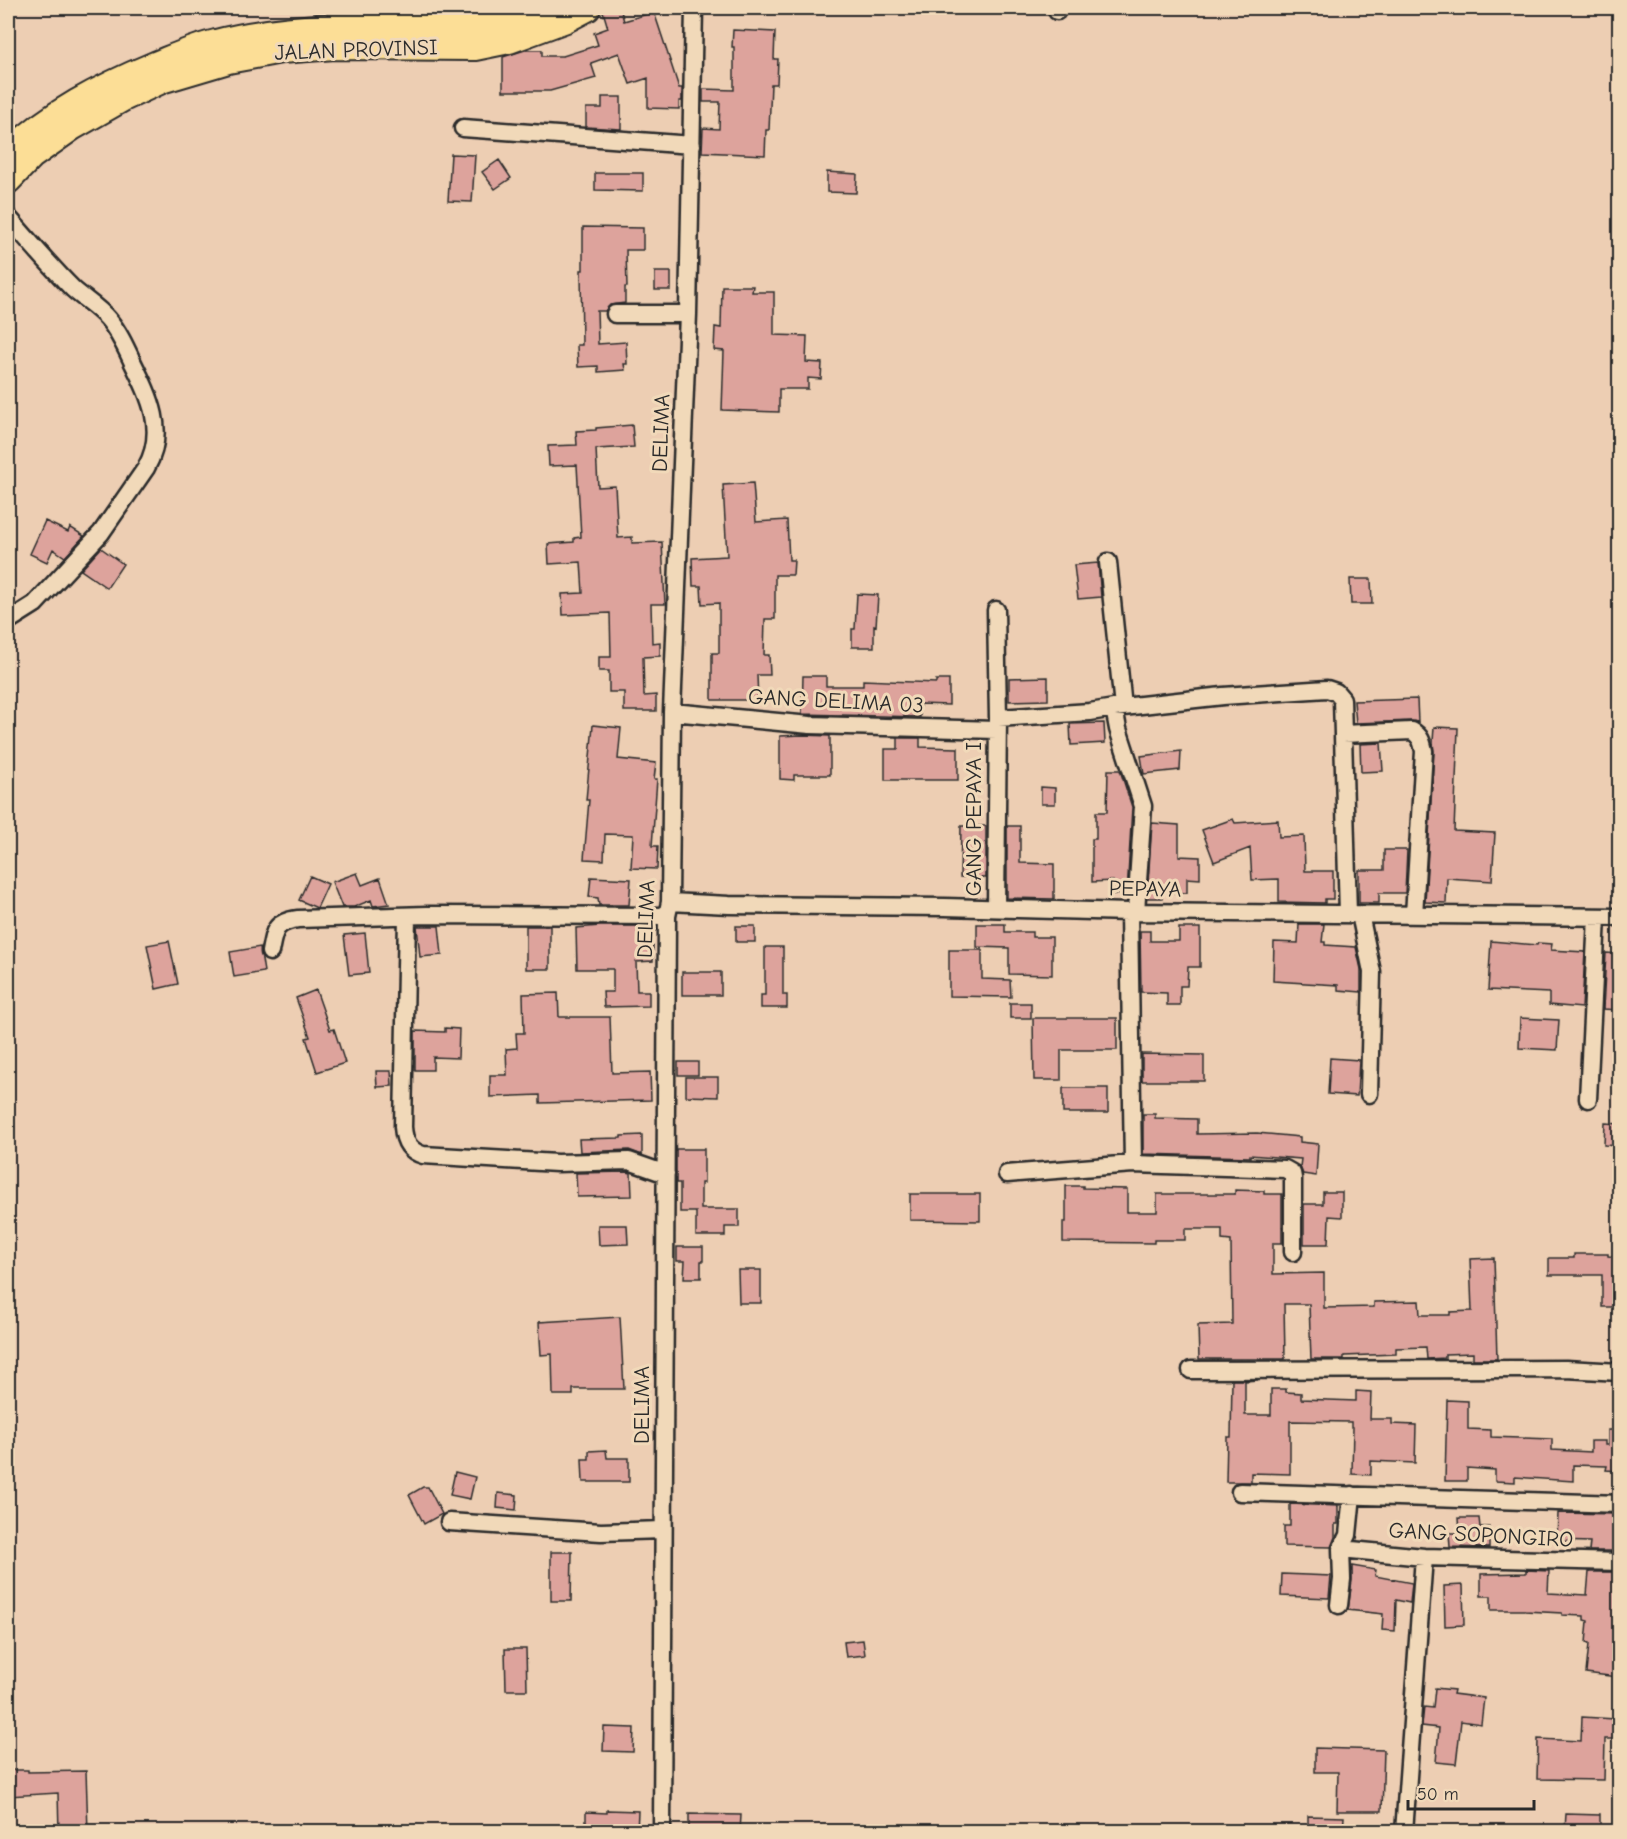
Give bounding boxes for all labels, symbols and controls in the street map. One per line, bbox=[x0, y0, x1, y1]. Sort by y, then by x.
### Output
street label: JALAN PROVINSI bbox=[274, 34, 438, 66]
street label: DELIMA bbox=[647, 393, 675, 472]
street label: GANG DELIMA 03 bbox=[747, 683, 925, 719]
street label: GANG PEPAYA I bbox=[961, 742, 987, 896]
street label: PEPAYA bbox=[1109, 875, 1182, 903]
street label: DELIMA bbox=[632, 879, 660, 958]
street label: DELIMA bbox=[629, 1366, 655, 1444]
street label: GANG SOPONGIRO bbox=[1388, 1517, 1574, 1553]
scale bar bbox=[1408, 1773, 1534, 1811]
text: 50 m bbox=[1417, 1784, 1459, 1805]

